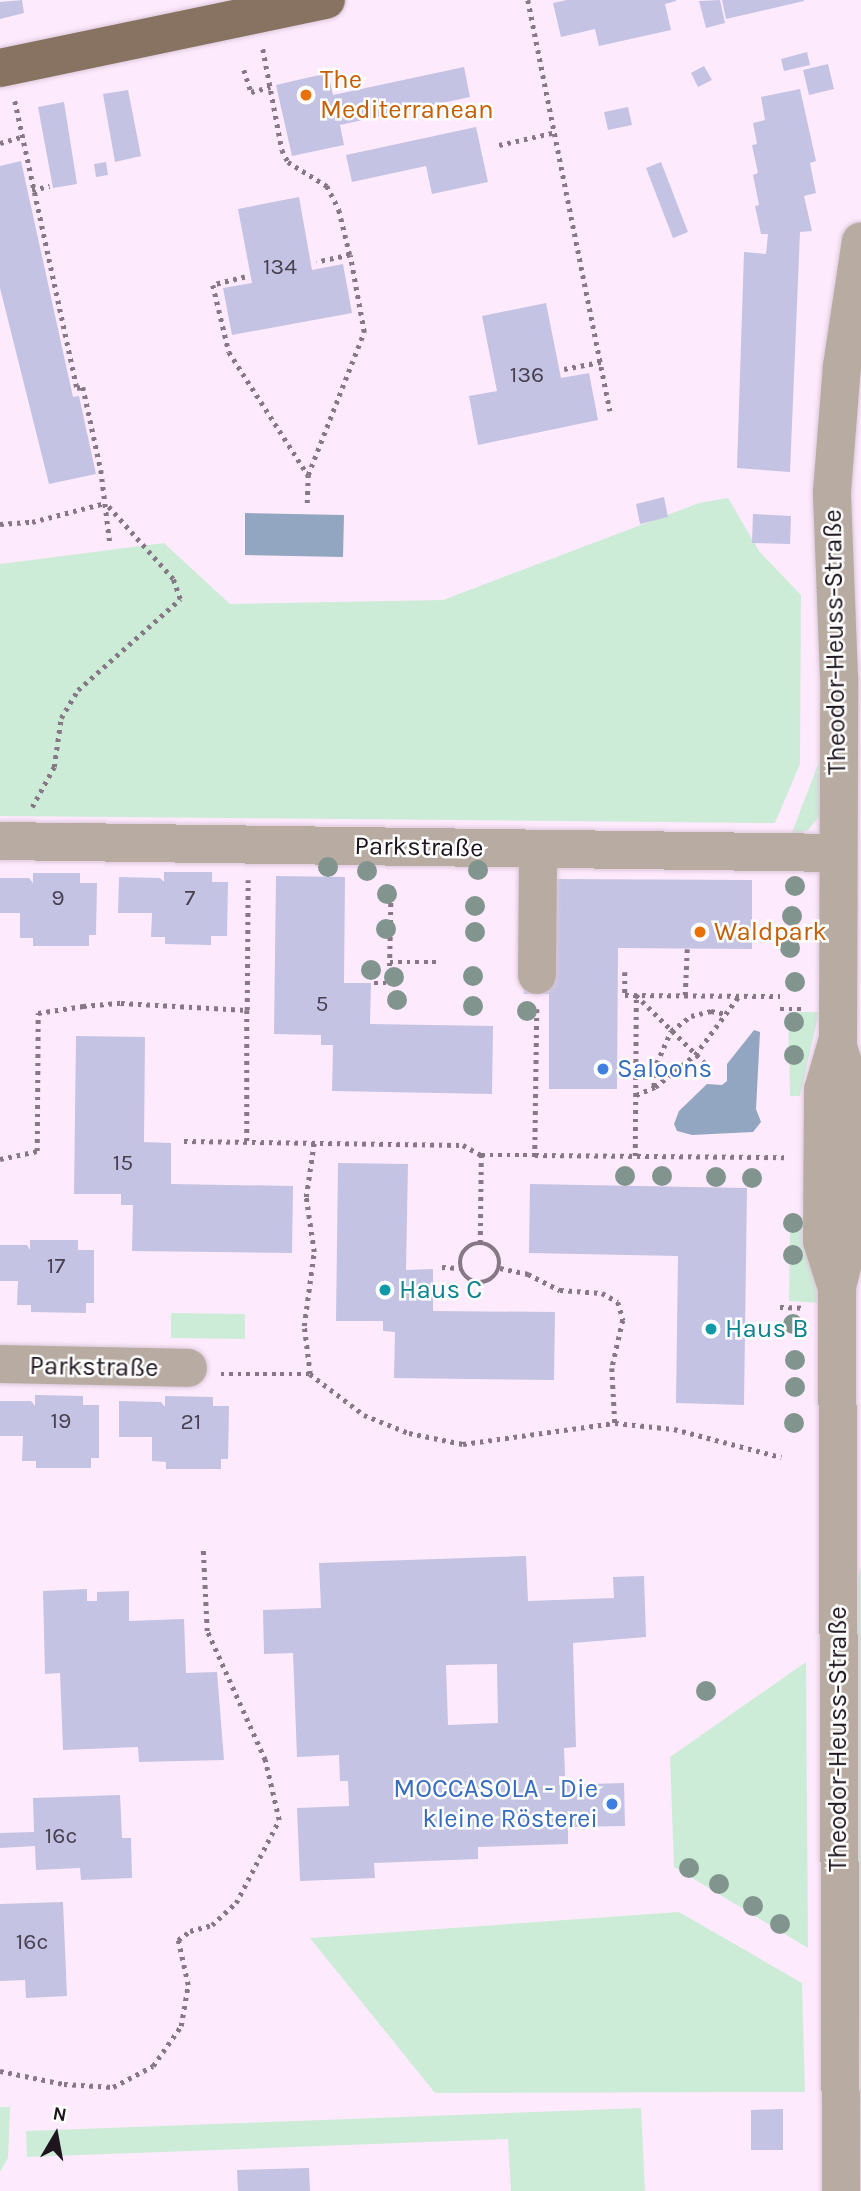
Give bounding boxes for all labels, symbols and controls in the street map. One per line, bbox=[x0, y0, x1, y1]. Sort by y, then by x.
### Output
place label: The Mediterranean bbox=[320, 64, 494, 126]
marker: The Mediterranean bbox=[298, 87, 314, 103]
house number: 134 bbox=[263, 253, 297, 281]
house number: 136 bbox=[510, 361, 544, 389]
street label: Theodor-Heuss-Straße bbox=[817, 509, 853, 775]
street label: Parkstraße bbox=[354, 830, 484, 864]
house number: 9 bbox=[51, 884, 65, 912]
house number: 7 bbox=[185, 884, 195, 912]
place label: Waldpark bbox=[714, 916, 827, 948]
marker: Waldpark bbox=[692, 924, 708, 940]
house number: 5 bbox=[316, 990, 328, 1018]
place label: Saloons bbox=[617, 1053, 712, 1085]
marker: Saloons bbox=[595, 1061, 611, 1077]
house number: 15 bbox=[113, 1149, 133, 1177]
house number: 17 bbox=[47, 1252, 65, 1280]
place label: Haus C bbox=[399, 1274, 482, 1306]
marker: Haus C bbox=[377, 1282, 393, 1298]
place label: Haus B bbox=[725, 1313, 808, 1345]
marker: Haus B bbox=[703, 1321, 719, 1337]
street label: Parkstraße bbox=[29, 1350, 159, 1384]
house number: 19 bbox=[51, 1407, 71, 1435]
house number: 21 bbox=[181, 1408, 201, 1436]
street label: Theodor-Heuss-Straße bbox=[822, 1606, 854, 1872]
place label: MOCCASOLA - Die kleine Rösterei bbox=[393, 1773, 598, 1834]
marker: MOCCASOLA - Die kleine Rösterei bbox=[604, 1796, 620, 1812]
house number: 16c bbox=[45, 1822, 77, 1850]
house number: 16c bbox=[16, 1928, 48, 1956]
north arrow bbox=[21, 2100, 91, 2170]
text: N bbox=[51, 2102, 68, 2126]

